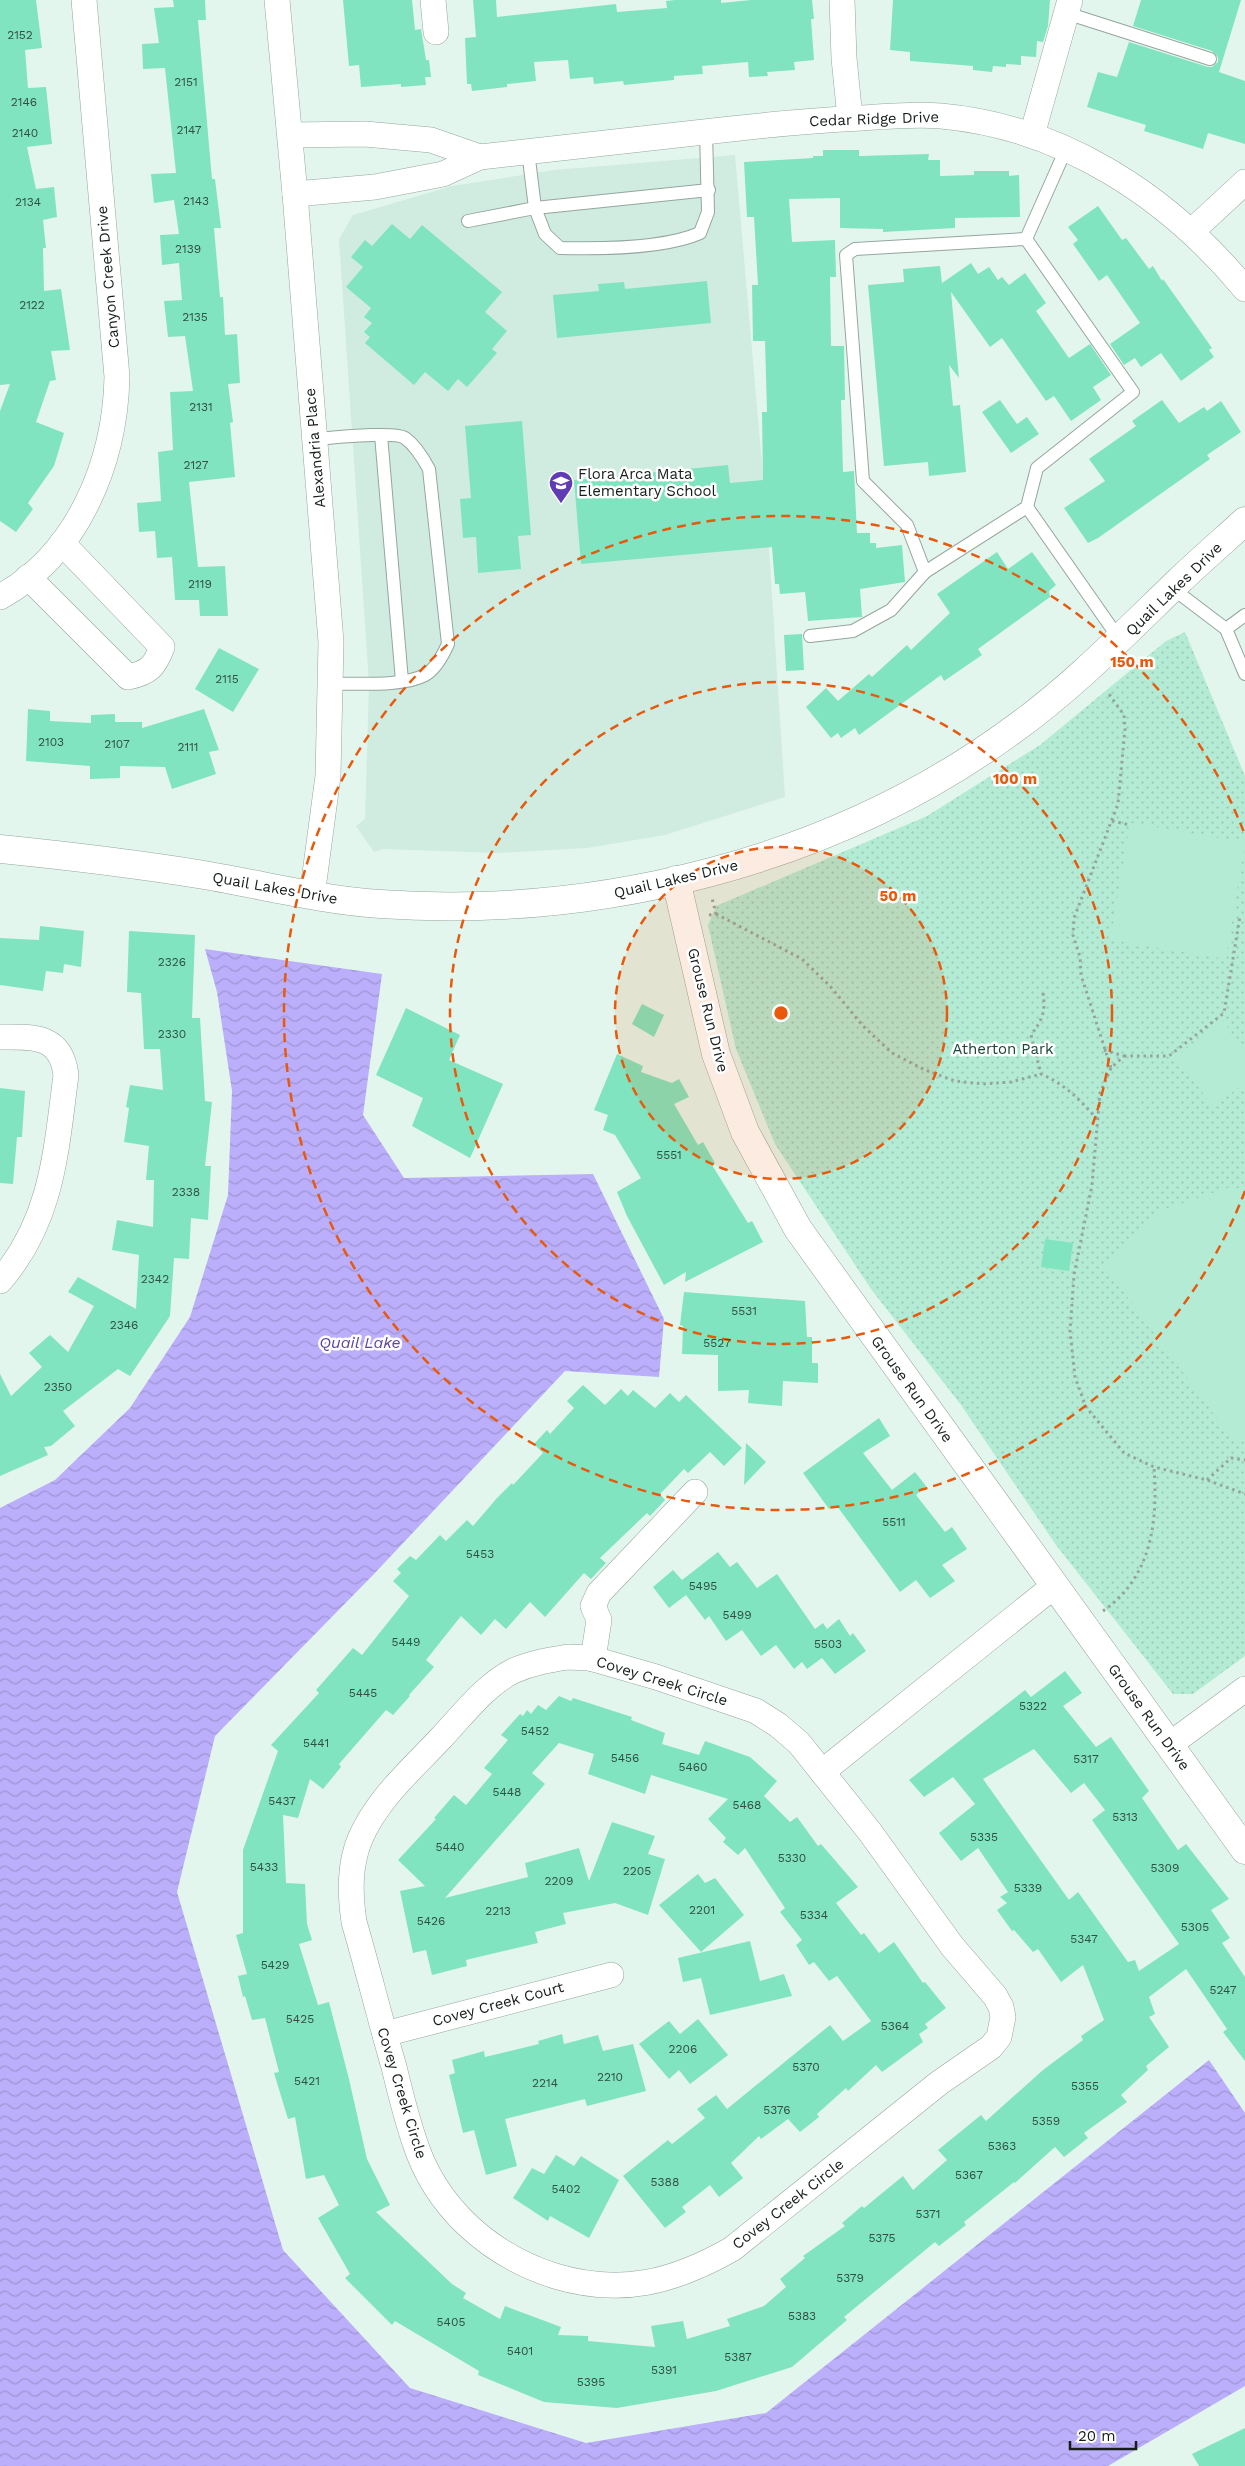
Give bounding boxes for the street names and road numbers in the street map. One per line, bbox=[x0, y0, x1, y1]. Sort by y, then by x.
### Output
street label: Cedar Ridge Drive bbox=[809, 108, 939, 130]
street label: Canyon Creek Drive bbox=[93, 205, 123, 349]
street label: Alexandria Place bbox=[301, 387, 329, 509]
street label: Quail Lakes Drive bbox=[1122, 538, 1226, 640]
street label: Quail Lakes Drive bbox=[612, 856, 740, 902]
street label: Quail Lakes Drive bbox=[211, 868, 339, 908]
street label: Grouse Run Drive bbox=[684, 946, 732, 1074]
street label: Grouse Run Drive bbox=[867, 1332, 957, 1446]
street label: Covey Creek Circle bbox=[594, 1652, 730, 1710]
street label: Grouse Run Drive bbox=[1104, 1660, 1194, 1774]
street label: Covey Creek Court bbox=[430, 1978, 566, 2030]
street label: Covey Creek Circle bbox=[373, 2025, 431, 2161]
street label: Covey Creek Circle bbox=[729, 2155, 847, 2253]

